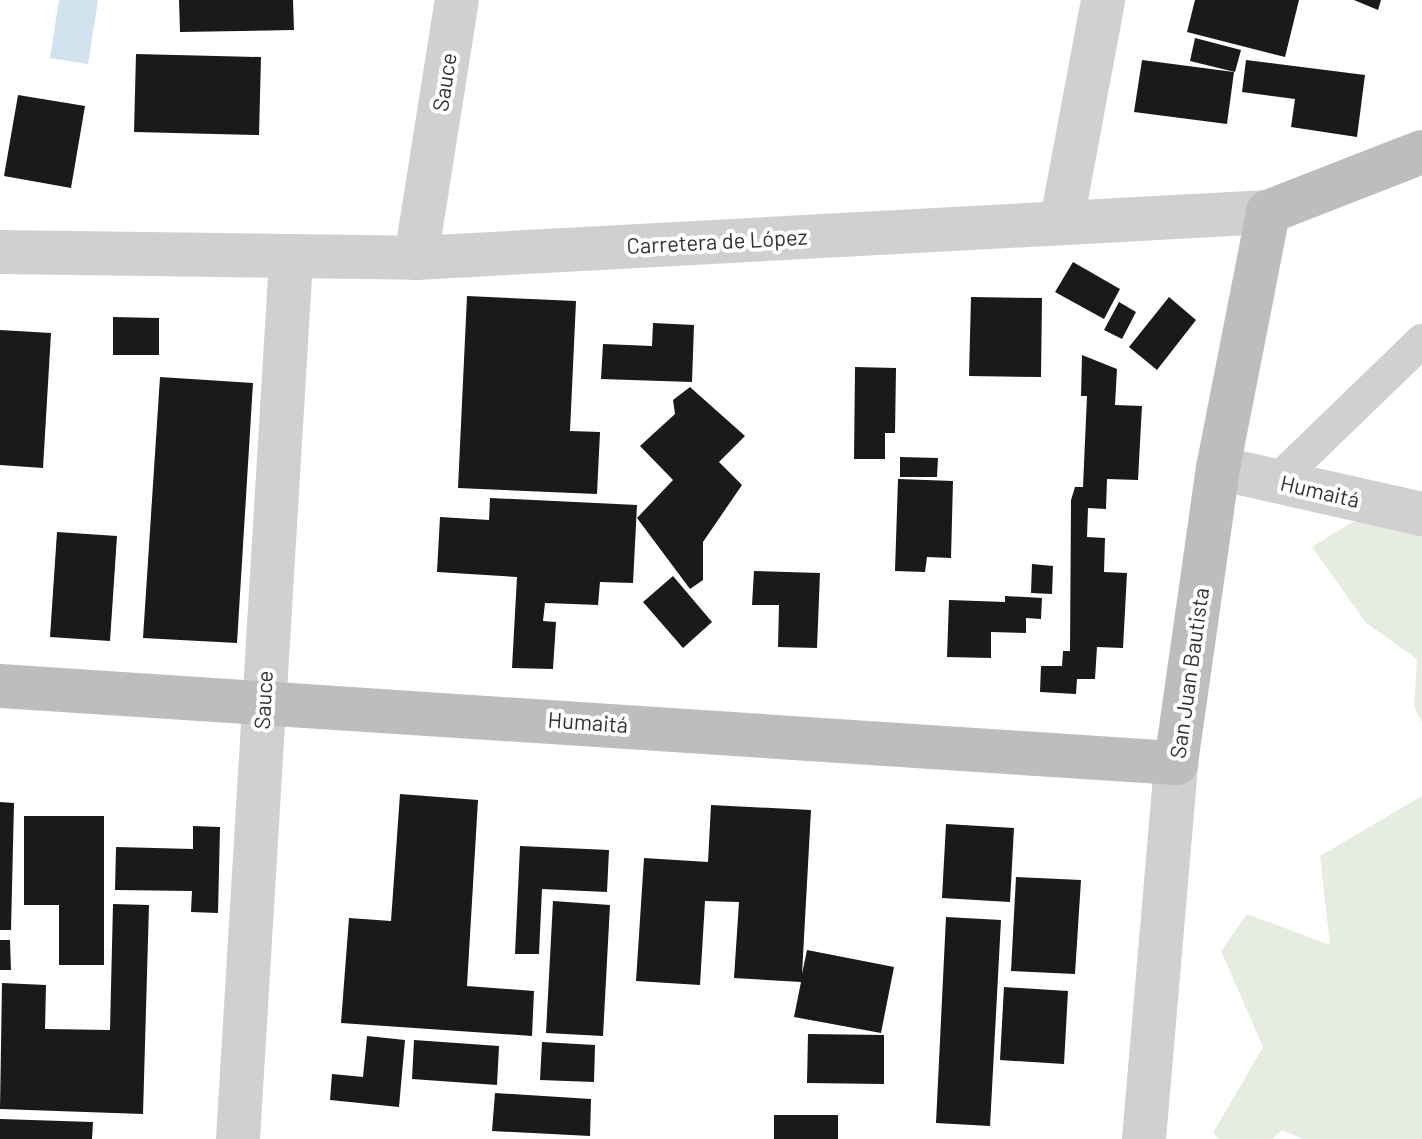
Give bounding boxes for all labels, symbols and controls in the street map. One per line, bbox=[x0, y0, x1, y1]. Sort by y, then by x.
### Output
street label: Sauce bbox=[426, 51, 462, 113]
street label: Carretera de López bbox=[626, 223, 808, 259]
street label: Humaitá bbox=[1278, 469, 1362, 513]
street label: San Juan Bautista bbox=[1164, 586, 1214, 760]
street label: Sauce bbox=[248, 670, 278, 730]
street label: Humaitá bbox=[547, 706, 629, 738]

